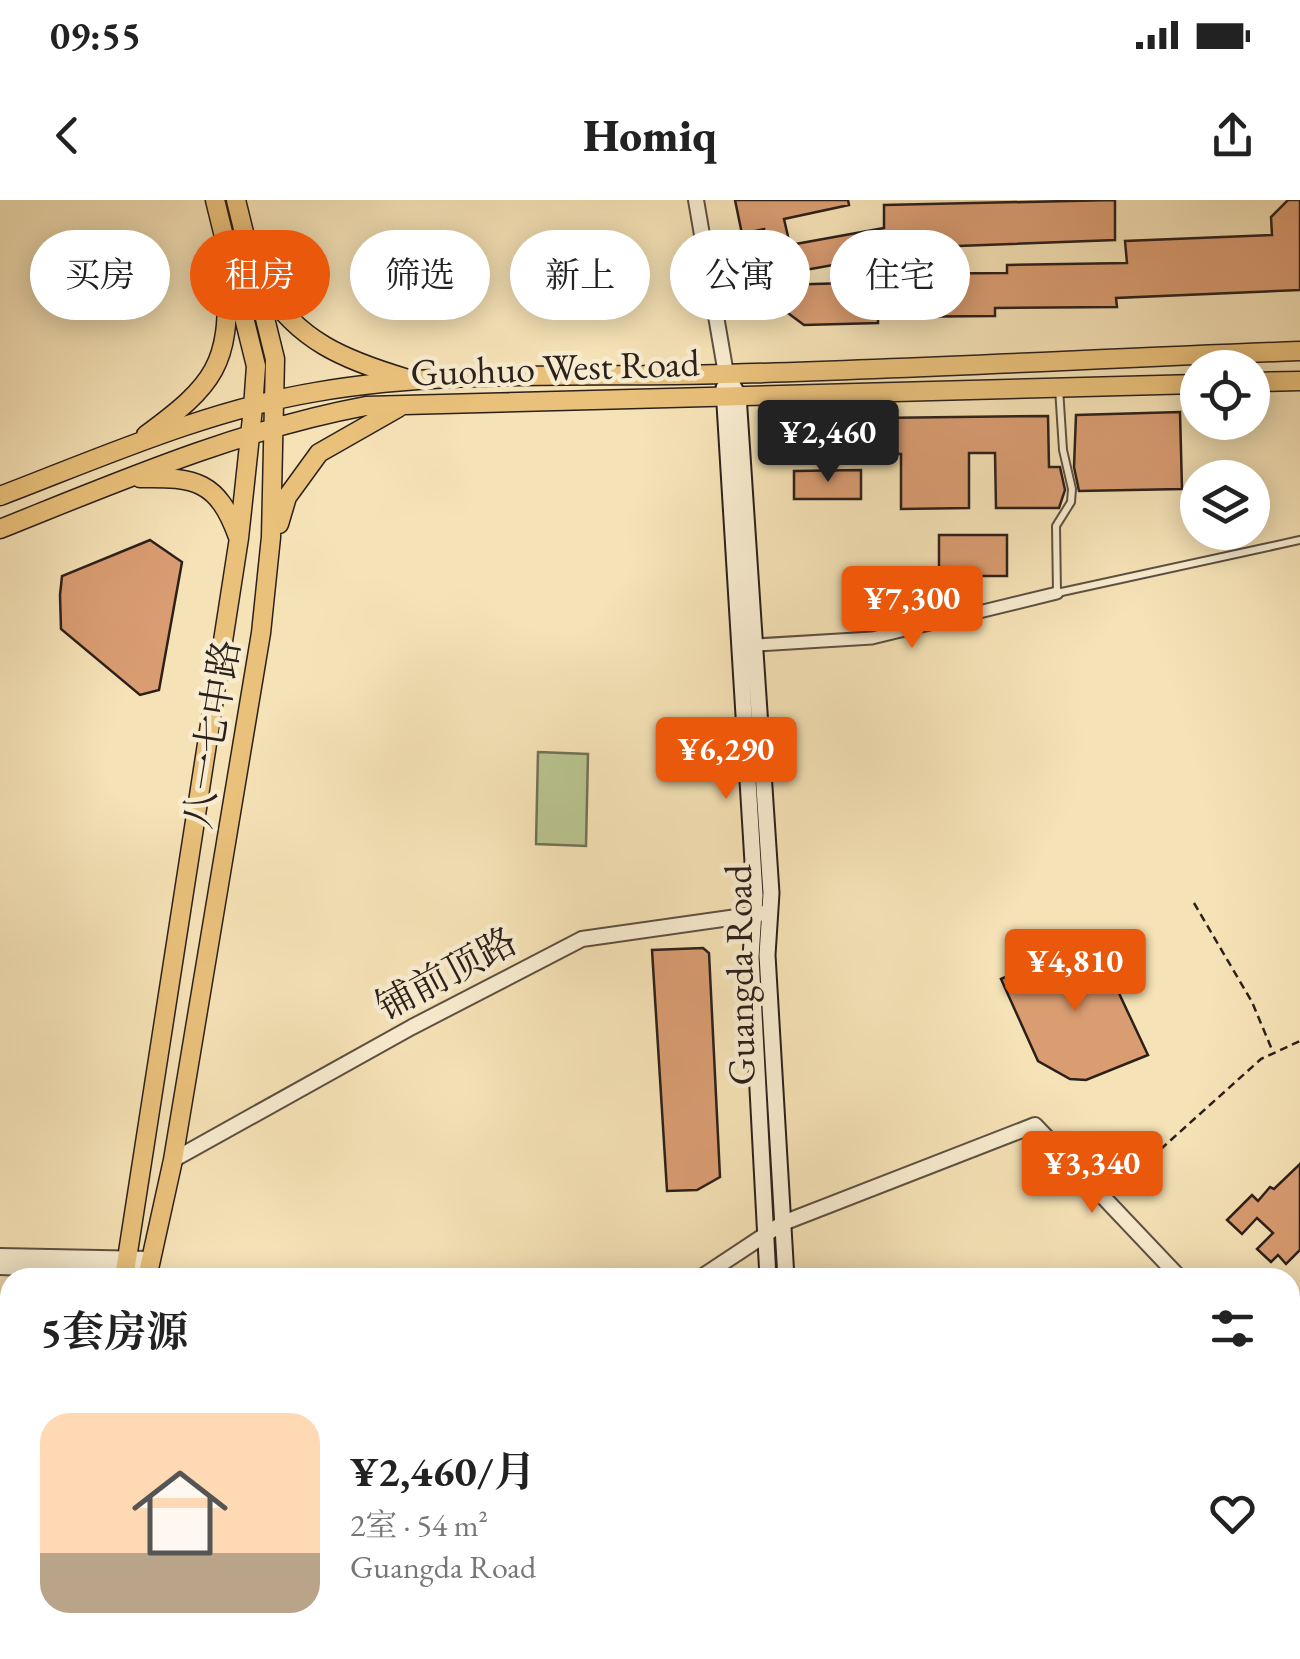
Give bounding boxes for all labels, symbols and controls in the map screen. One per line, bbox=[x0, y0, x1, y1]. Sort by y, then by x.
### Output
text: 09:55 bbox=[50, 11, 141, 60]
text: Homiq bbox=[583, 106, 717, 164]
icon: back bbox=[40, 108, 95, 163]
icon: share bbox=[1205, 108, 1260, 163]
chip: 买房 bbox=[30, 230, 170, 320]
chip: 租房 bbox=[190, 230, 330, 320]
chip: 筛选 bbox=[350, 230, 490, 320]
chip: 新上 bbox=[510, 230, 650, 320]
chip: 公寓 bbox=[670, 230, 810, 320]
chip: 住宅 bbox=[830, 230, 970, 320]
street label: Guohuo West Road bbox=[410, 337, 701, 397]
map controls bbox=[1180, 350, 1270, 550]
button: locate bbox=[1180, 350, 1270, 440]
pin: ¥2,460 bbox=[747, 400, 909, 485]
text: ¥2,460 bbox=[780, 411, 876, 453]
button: layers bbox=[1180, 460, 1270, 550]
pin: ¥7,300 bbox=[831, 566, 993, 651]
text: ¥7,300 bbox=[864, 577, 960, 619]
street label: 八一七中路 bbox=[172, 636, 250, 832]
pin: ¥6,290 bbox=[645, 717, 807, 802]
text: ¥6,290 bbox=[678, 728, 774, 770]
street label: Guangda Road bbox=[713, 863, 765, 1086]
street label: 铺前顶路 bbox=[367, 916, 525, 1030]
pin: ¥4,810 bbox=[994, 929, 1156, 1014]
text: ¥4,810 bbox=[1027, 940, 1123, 982]
pin: ¥3,340 bbox=[1011, 1131, 1173, 1216]
text: ¥3,340 bbox=[1044, 1142, 1140, 1184]
icon: filters bbox=[1205, 1301, 1260, 1356]
text: 5套房源 bbox=[40, 1304, 188, 1359]
text: ¥2,460/月 bbox=[350, 1444, 536, 1499]
icon: home bbox=[120, 1453, 240, 1573]
icon: heart bbox=[1205, 1486, 1260, 1541]
text: 2室 · 54 m² bbox=[350, 1504, 488, 1546]
text: Guangda Road bbox=[350, 1546, 536, 1588]

